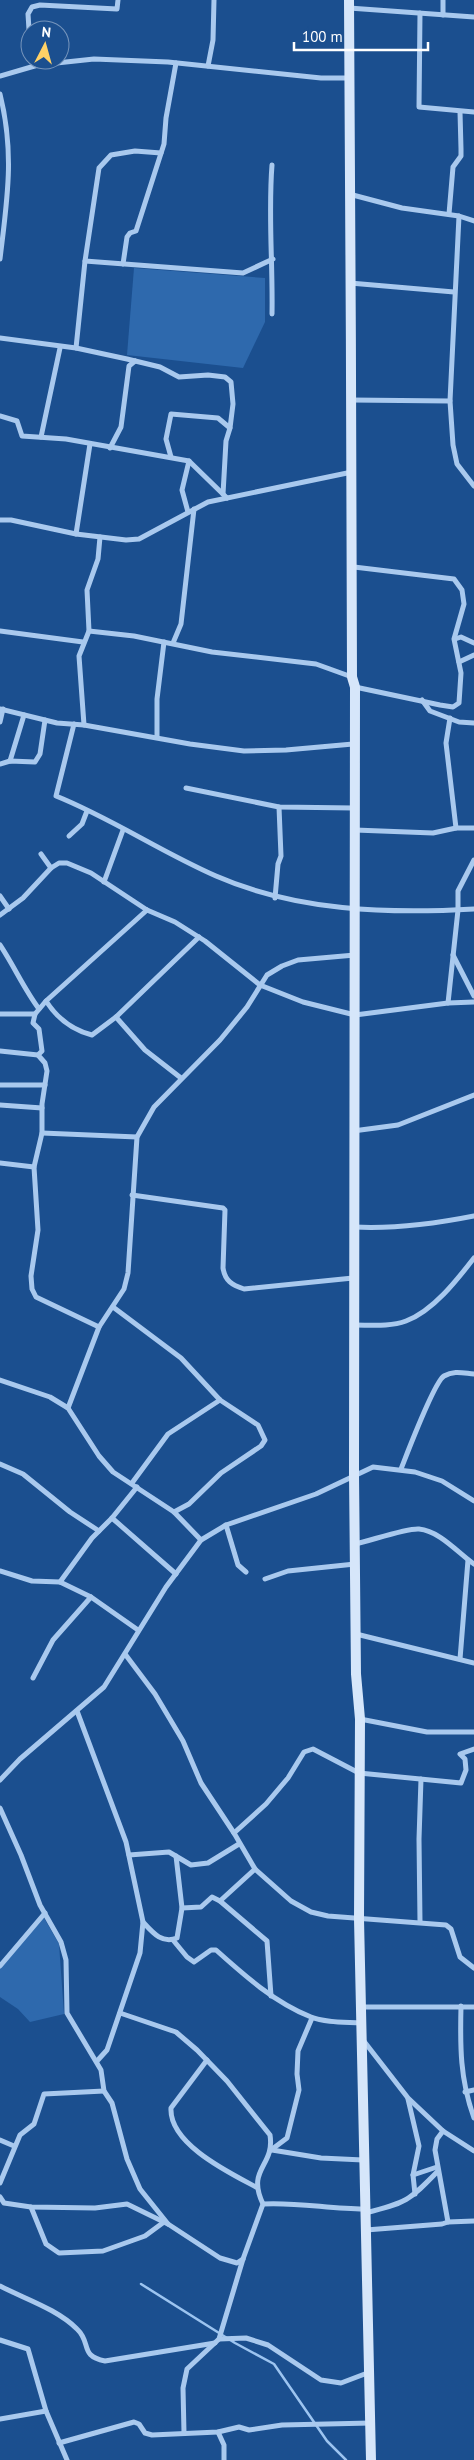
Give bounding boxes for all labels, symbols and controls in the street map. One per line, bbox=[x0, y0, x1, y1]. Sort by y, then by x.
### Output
north arrow bbox=[20, 20, 70, 70]
scale bar bbox=[294, 20, 428, 52]
text: N bbox=[41, 23, 52, 42]
text: 100 m bbox=[302, 27, 343, 46]

